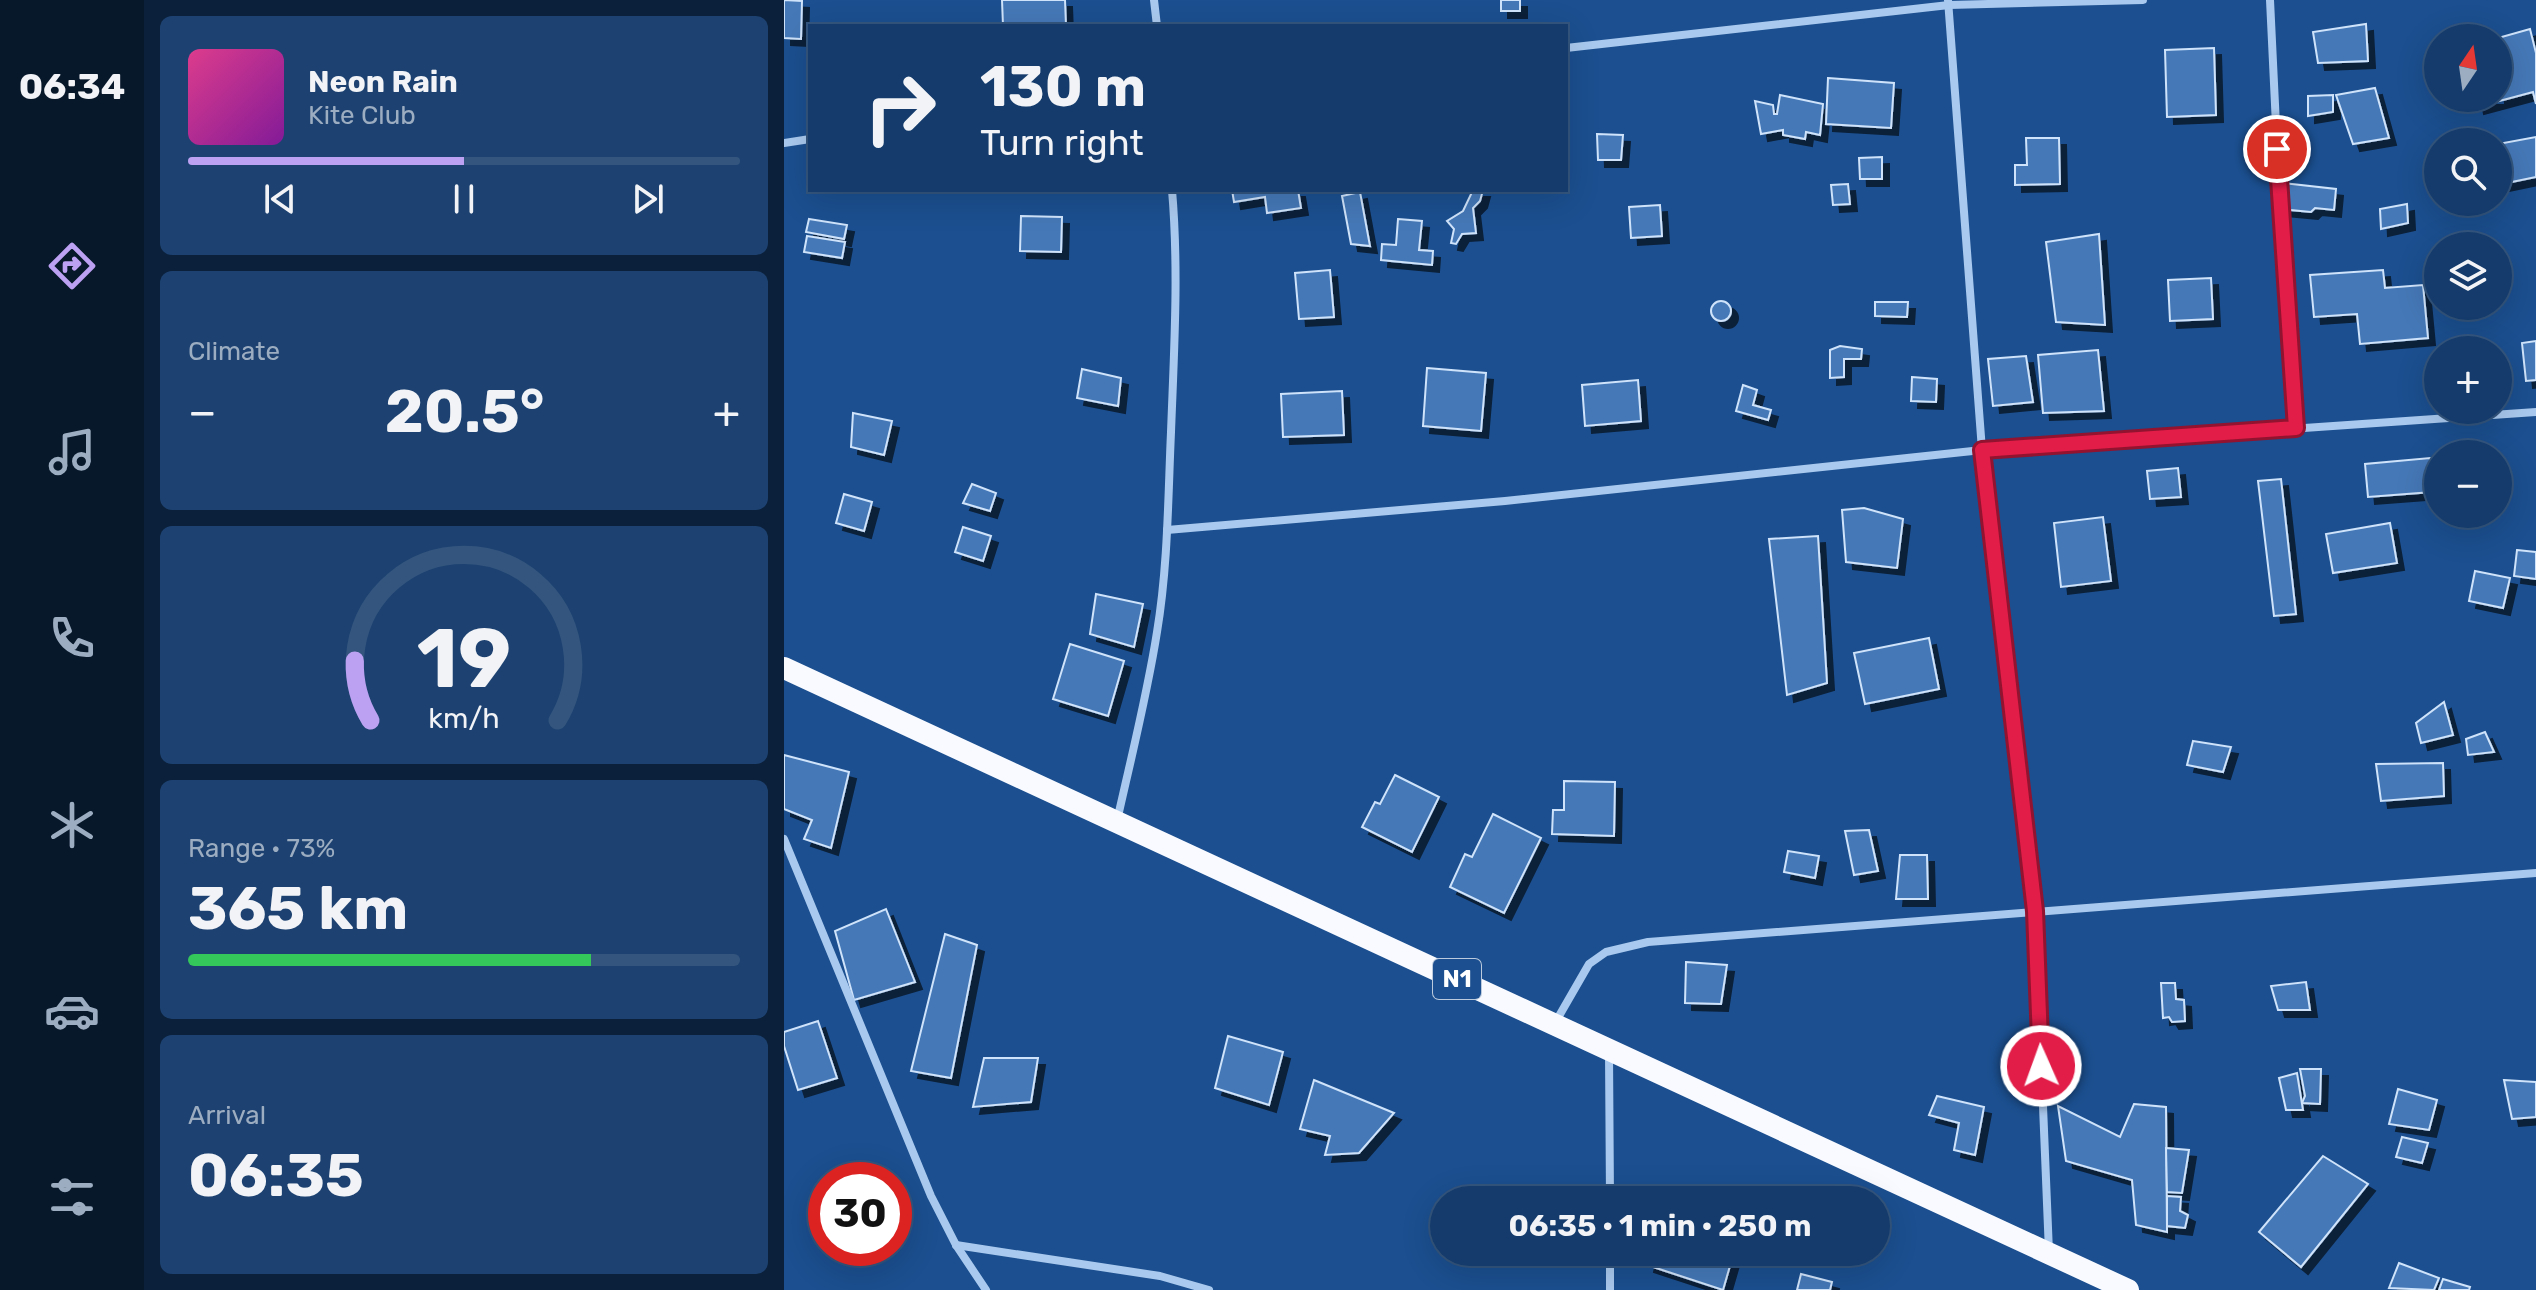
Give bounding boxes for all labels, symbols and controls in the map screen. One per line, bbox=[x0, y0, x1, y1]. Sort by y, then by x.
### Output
north arrow bbox=[2424, 24, 2512, 112]
map controls bbox=[2424, 24, 2512, 528]
text: 130 m bbox=[980, 54, 1146, 120]
icon: right bbox=[848, 56, 952, 160]
text: Neon Rain bbox=[308, 64, 458, 100]
text: 06:34 bbox=[19, 65, 125, 108]
text: Kite Club bbox=[308, 100, 416, 131]
pin bbox=[2243, 115, 2311, 183]
text: Turn right bbox=[980, 121, 1144, 164]
icon: arrive bbox=[2255, 127, 2299, 171]
button: search bbox=[2424, 128, 2512, 216]
icon: previous bbox=[258, 177, 302, 221]
icon: pause bbox=[442, 177, 486, 221]
icon: next bbox=[626, 177, 670, 221]
button: layers bbox=[2424, 232, 2512, 320]
icon: directions bbox=[44, 238, 100, 294]
text: Climate bbox=[188, 336, 280, 367]
button: + bbox=[2424, 336, 2512, 424]
text: 20.5° bbox=[385, 376, 545, 447]
text: − bbox=[188, 386, 217, 438]
text: + bbox=[713, 386, 740, 438]
icon: music bbox=[44, 424, 100, 480]
button: − bbox=[2424, 440, 2512, 528]
text: 19 bbox=[417, 609, 511, 708]
icon: phone bbox=[44, 610, 100, 666]
text: km/h bbox=[428, 701, 500, 735]
icon: climate bbox=[44, 797, 100, 853]
text: Range · 73% bbox=[188, 833, 335, 864]
text: 365 km bbox=[188, 873, 408, 944]
road number: N1 bbox=[1433, 959, 1481, 999]
icon: car bbox=[44, 983, 100, 1039]
position arrow bbox=[1999, 1024, 2083, 1108]
text: Arrival bbox=[188, 1100, 266, 1131]
text: 06:35 bbox=[188, 1140, 364, 1211]
speed limit sign: 30 bbox=[808, 1162, 912, 1266]
icon: filters bbox=[44, 1169, 100, 1225]
text: 06:35 · 1 min · 250 m bbox=[1509, 1208, 1812, 1244]

